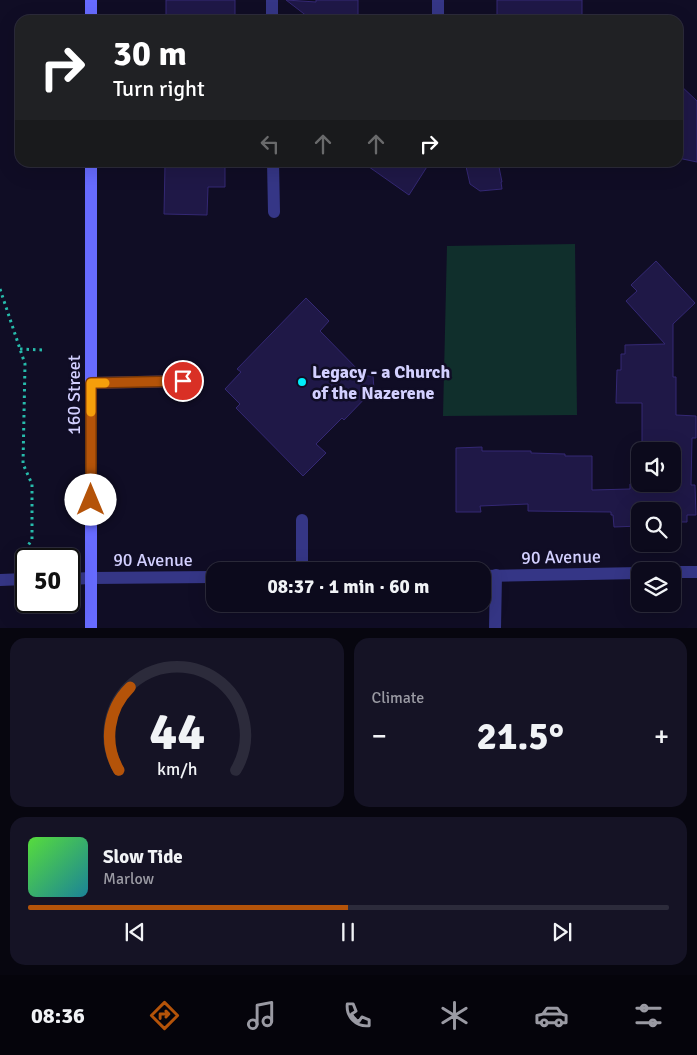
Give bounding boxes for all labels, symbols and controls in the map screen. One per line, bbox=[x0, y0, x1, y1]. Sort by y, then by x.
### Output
text: 30 m bbox=[113, 32, 187, 75]
icon: right bbox=[30, 35, 95, 100]
text: Turn right bbox=[113, 75, 205, 102]
icon: left bbox=[256, 130, 284, 158]
icon: ahead bbox=[309, 130, 337, 158]
icon: ahead bbox=[362, 130, 390, 158]
icon: right bbox=[415, 130, 443, 158]
street label: 160 Street bbox=[63, 355, 85, 435]
pin bbox=[162, 360, 204, 402]
place label: Legacy - a Church of the Nazerene bbox=[312, 361, 450, 404]
icon: arrive bbox=[169, 367, 197, 395]
marker: Legacy - a Church of the Nazerene bbox=[296, 376, 308, 388]
map controls bbox=[631, 442, 681, 612]
button: sound bbox=[631, 442, 681, 492]
position arrow bbox=[64, 473, 116, 525]
button: search bbox=[631, 502, 681, 552]
street label: 90 Avenue bbox=[521, 545, 601, 569]
speed limit sign: 50 bbox=[15, 548, 80, 613]
street label: 90 Avenue bbox=[113, 549, 193, 571]
button: layers bbox=[631, 562, 681, 612]
text: 08:37 · 1 min · 60 m bbox=[268, 575, 429, 599]
text: Climate bbox=[372, 688, 424, 708]
text: 44 bbox=[149, 700, 205, 764]
text: 21.5° bbox=[476, 713, 564, 760]
text: − bbox=[372, 719, 387, 753]
text: + bbox=[654, 719, 669, 753]
text: km/h bbox=[157, 758, 197, 780]
text: Slow Tide bbox=[103, 845, 183, 869]
text: Marlow bbox=[103, 869, 154, 889]
icon: previous bbox=[121, 918, 149, 946]
icon: pause bbox=[334, 918, 362, 946]
icon: next bbox=[548, 918, 576, 946]
icon: directions bbox=[147, 998, 182, 1033]
icon: music bbox=[244, 998, 279, 1033]
icon: phone bbox=[340, 998, 375, 1033]
icon: climate bbox=[437, 998, 472, 1033]
icon: car bbox=[534, 998, 569, 1033]
icon: filters bbox=[631, 998, 666, 1033]
text: 08:36 bbox=[31, 1002, 85, 1029]

